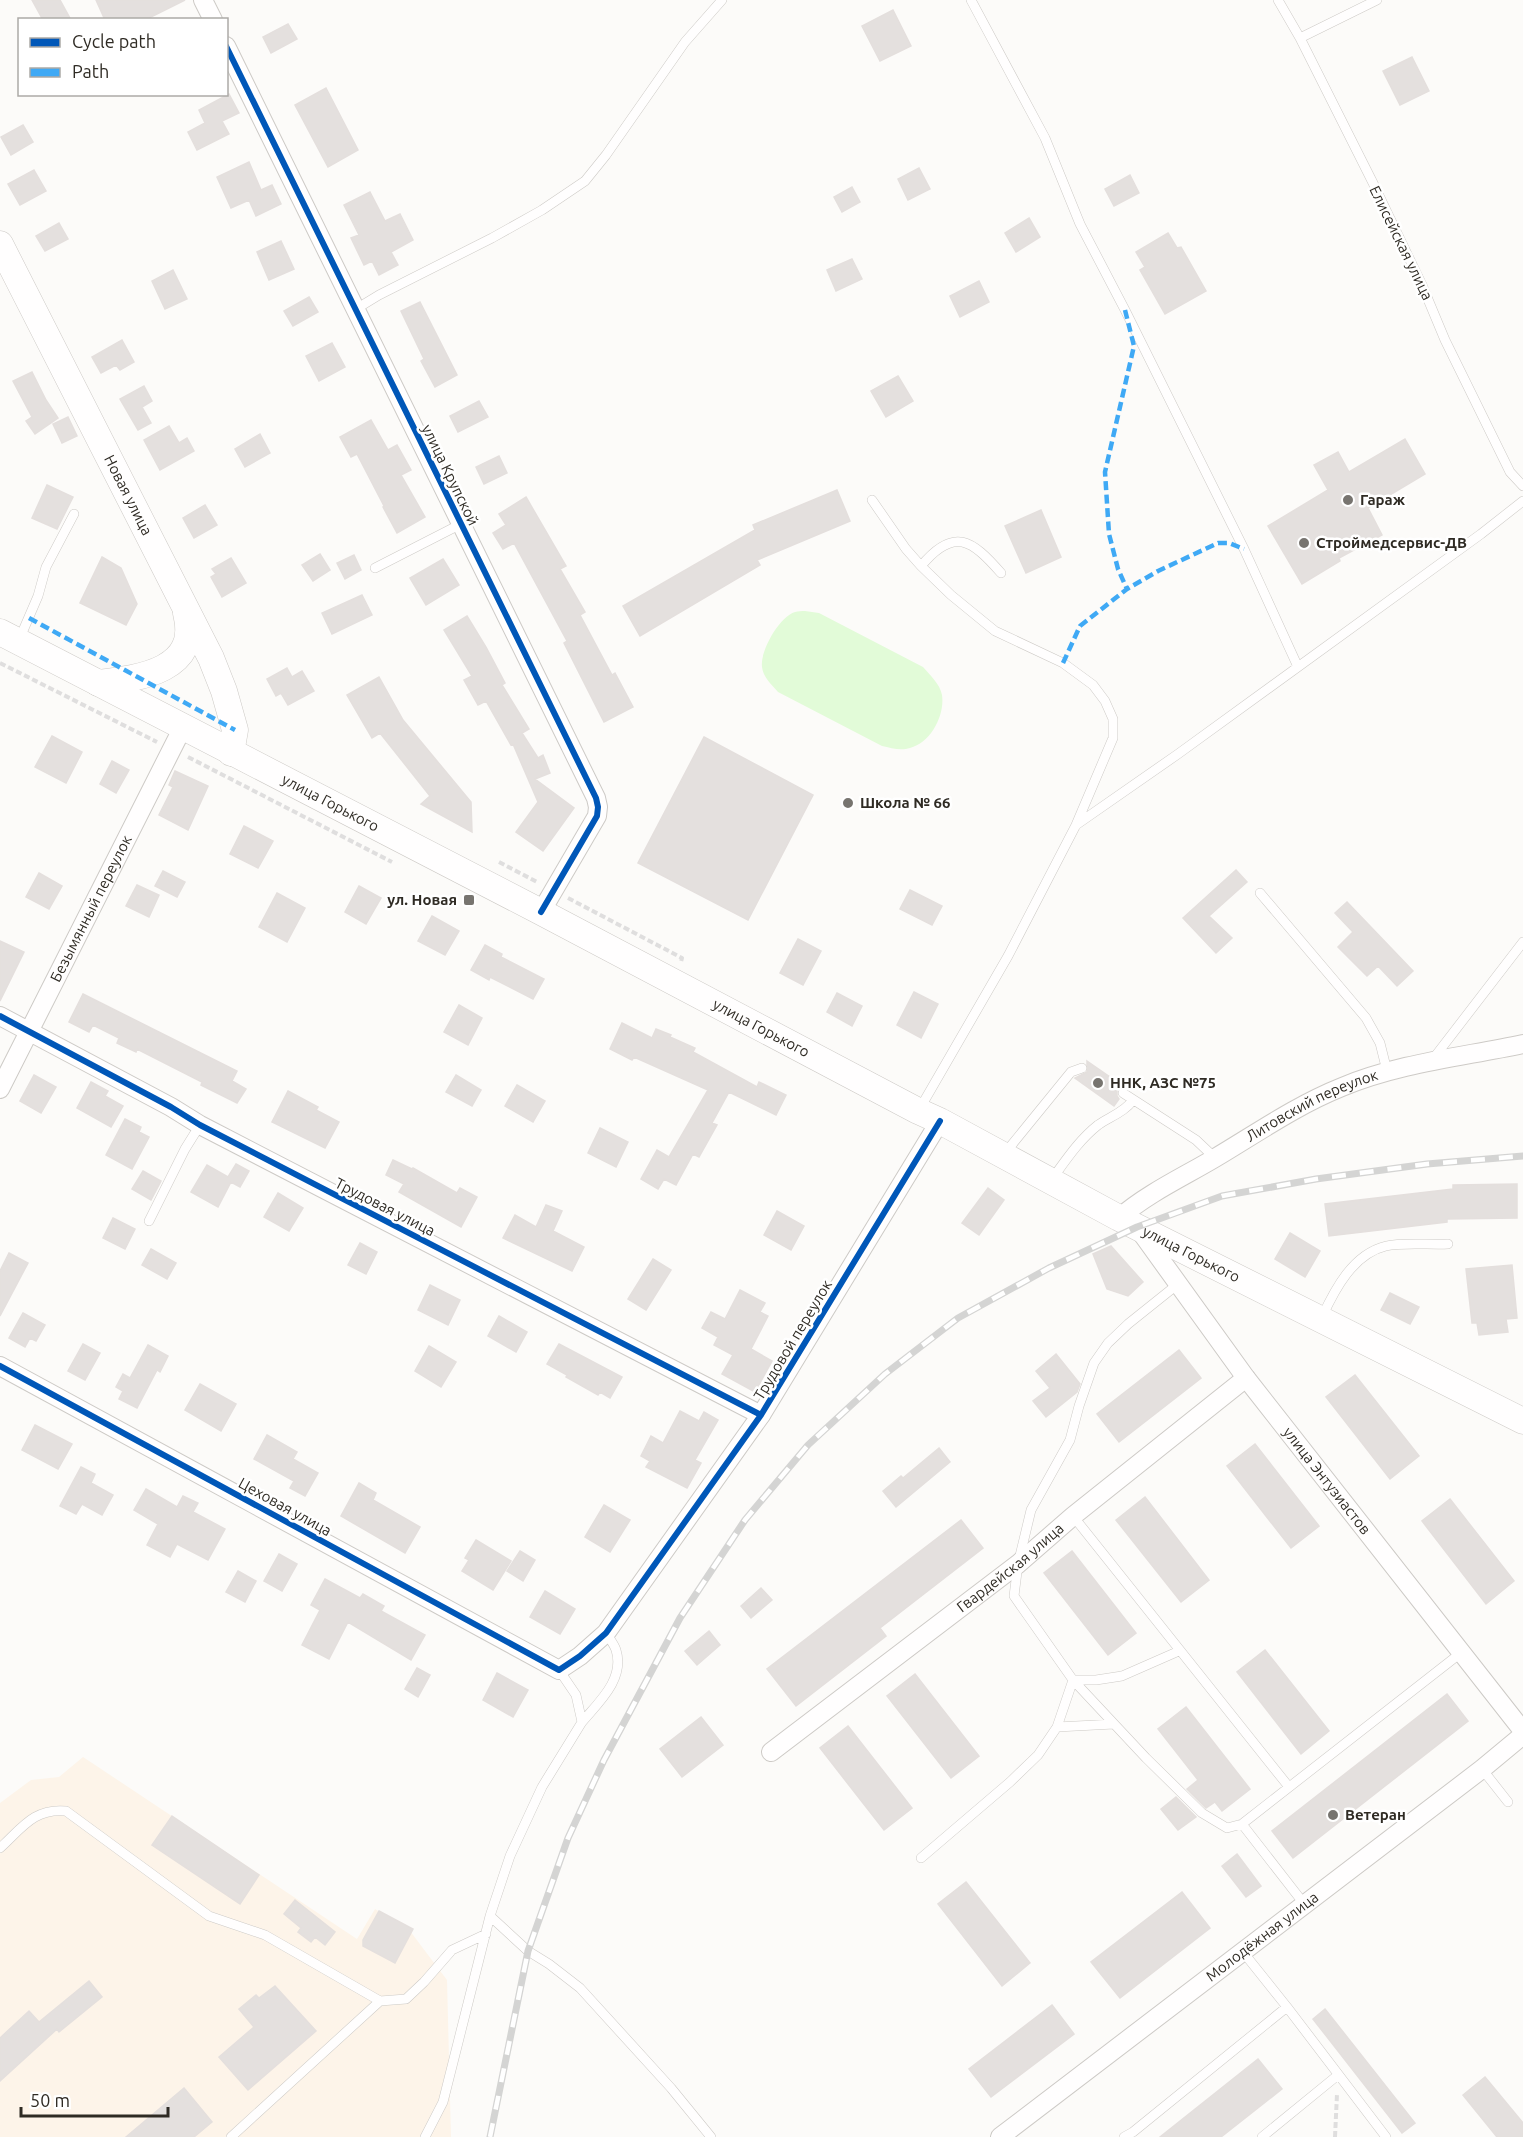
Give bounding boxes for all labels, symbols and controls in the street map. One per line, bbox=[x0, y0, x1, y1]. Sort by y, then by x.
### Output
legend bbox=[18, 18, 228, 96]
text: Cycle path bbox=[72, 31, 156, 51]
text: Path bbox=[72, 61, 109, 81]
street label: Елисейская улица bbox=[1366, 183, 1437, 303]
street label: улица Крупской bbox=[419, 421, 482, 528]
street label: Новая улица bbox=[101, 452, 156, 538]
place label: Гараж bbox=[1360, 491, 1406, 508]
marker: Гараж bbox=[1341, 493, 1355, 507]
place label: Строймедсервис-ДВ bbox=[1316, 534, 1467, 551]
marker: Строймедсервис-ДВ bbox=[1297, 536, 1311, 550]
street label: улица Горького bbox=[279, 770, 382, 835]
place label: Школа № 66 bbox=[860, 794, 950, 811]
marker: Школа № 66 bbox=[841, 796, 855, 810]
street label: Безымянный переулок bbox=[47, 832, 135, 985]
place label: ул. Новая bbox=[387, 891, 457, 908]
marker: ул. Новая bbox=[462, 893, 476, 907]
street label: улица Горького bbox=[710, 995, 813, 1060]
street label: Литовский переулок bbox=[1243, 1066, 1380, 1145]
place label: ННК, АЗС №75 bbox=[1110, 1074, 1216, 1091]
marker: ННК, АЗС №75 bbox=[1091, 1076, 1105, 1090]
street label: Трудовая улица bbox=[332, 1174, 438, 1239]
street label: улица Горького bbox=[1140, 1222, 1243, 1285]
street label: Трудовой переулок bbox=[750, 1276, 835, 1403]
street label: улица Энтузиастов bbox=[1280, 1424, 1374, 1538]
street label: Цеховая улица bbox=[236, 1474, 335, 1539]
street label: Гвардейская улица bbox=[953, 1519, 1067, 1615]
place label: Ветеран bbox=[1345, 1806, 1406, 1823]
marker: Ветеран bbox=[1326, 1808, 1340, 1822]
street label: Молодёжная улица bbox=[1203, 1888, 1321, 1985]
scale bar bbox=[21, 2080, 168, 2118]
text: 50 m bbox=[30, 2090, 70, 2110]

